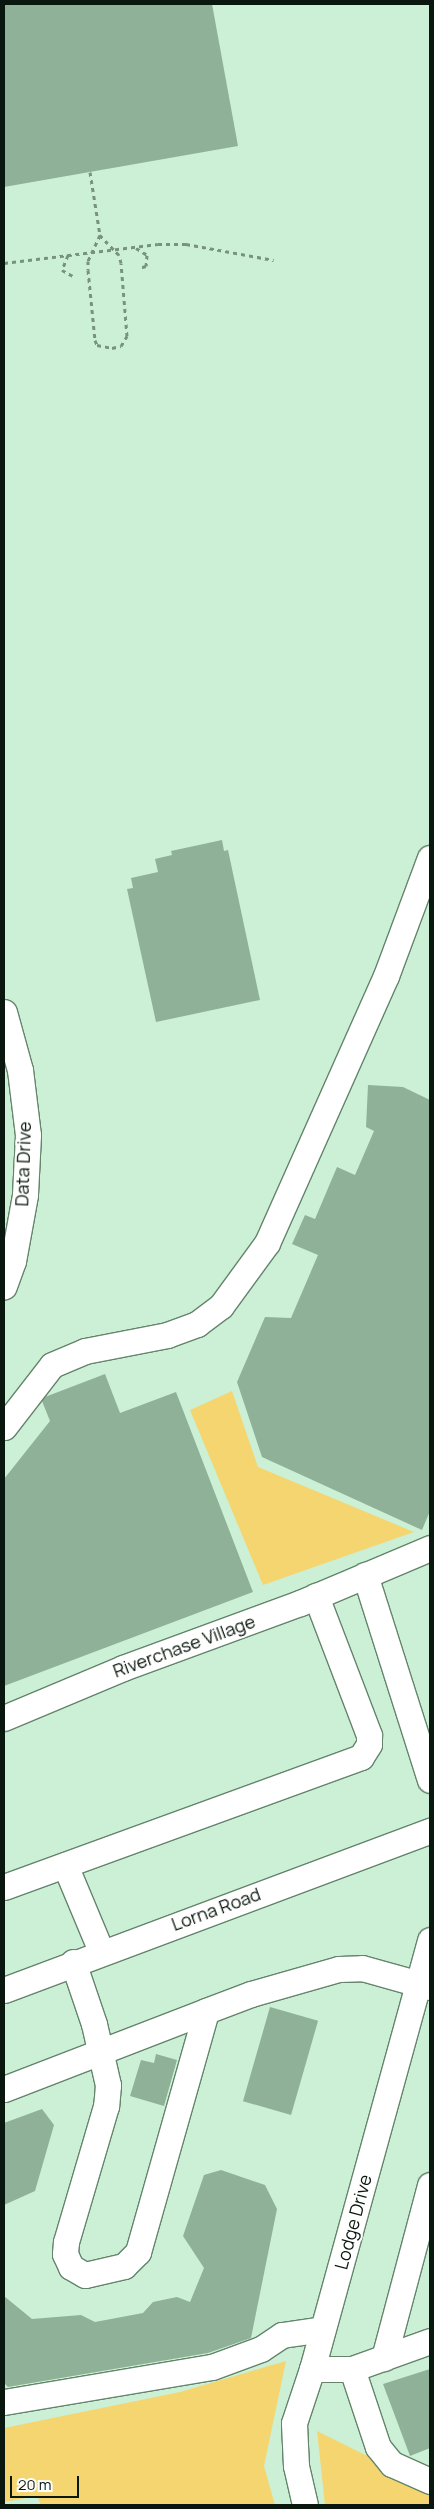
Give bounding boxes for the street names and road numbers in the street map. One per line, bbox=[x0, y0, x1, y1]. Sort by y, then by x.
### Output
street label: Data Drive bbox=[11, 1121, 35, 1207]
street label: Riverchase Village bbox=[110, 1610, 258, 1682]
street label: Lorna Road bbox=[168, 1883, 264, 1935]
street label: Lodge Drive bbox=[330, 2172, 376, 2272]

